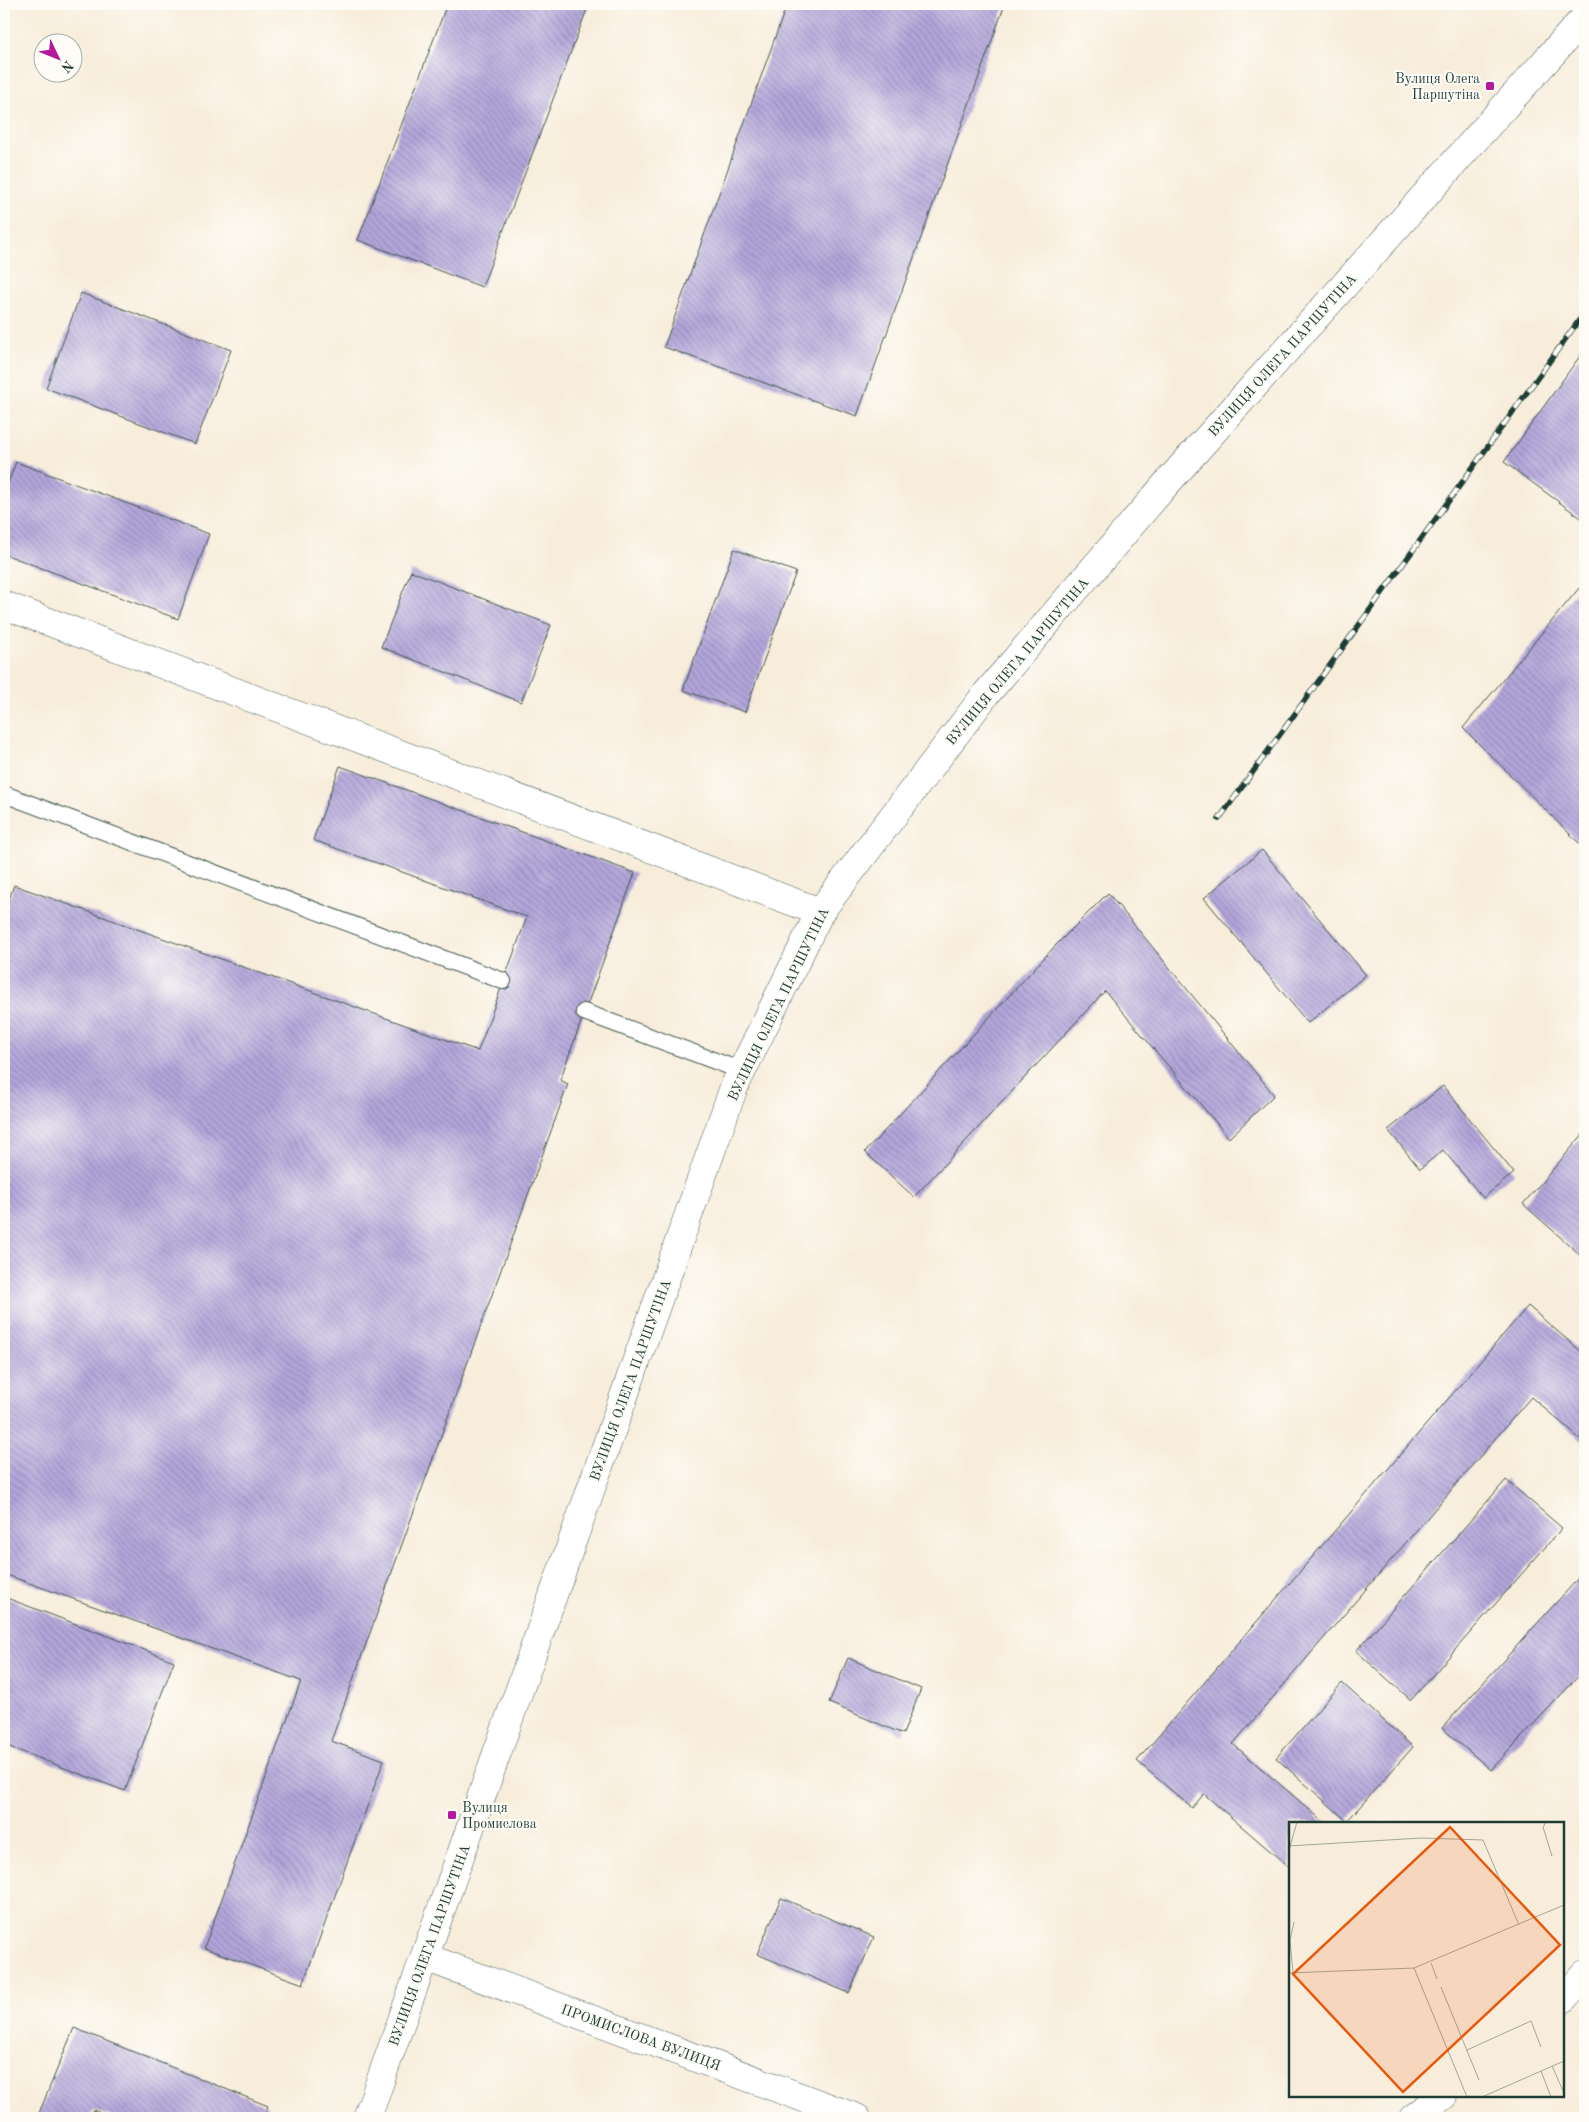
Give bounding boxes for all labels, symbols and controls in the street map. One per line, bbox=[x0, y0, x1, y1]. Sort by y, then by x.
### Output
north arrow bbox=[32, 32, 82, 82]
text: N bbox=[58, 57, 76, 75]
place label: Вулиця Олега Паршутіна bbox=[1395, 72, 1480, 102]
marker: Вулиця Олега Паршутіна bbox=[1484, 80, 1496, 92]
street label: ВУЛИЦЯ ОЛЕГА ПАРШУТІНА bbox=[1206, 271, 1360, 440]
street label: ВУЛИЦЯ ОЛЕГА ПАРШУТІНА bbox=[944, 575, 1092, 748]
street label: ВУЛИЦЯ ОЛЕГА ПАРШУТІНА bbox=[726, 905, 832, 1103]
street label: ВУЛИЦЯ ОЛЕГА ПАРШУТІНА bbox=[588, 1277, 674, 1483]
place label: Вулиця Промислова bbox=[462, 1801, 537, 1831]
marker: Вулиця Промислова bbox=[446, 1809, 458, 1821]
inset map bbox=[1289, 1822, 1564, 2097]
street label: ВУЛИЦЯ ОЛЕГА ПАРШУТІНА bbox=[387, 1842, 473, 2048]
street label: ПРОМИСЛОВА ВУЛИЦЯ bbox=[559, 2002, 722, 2073]

